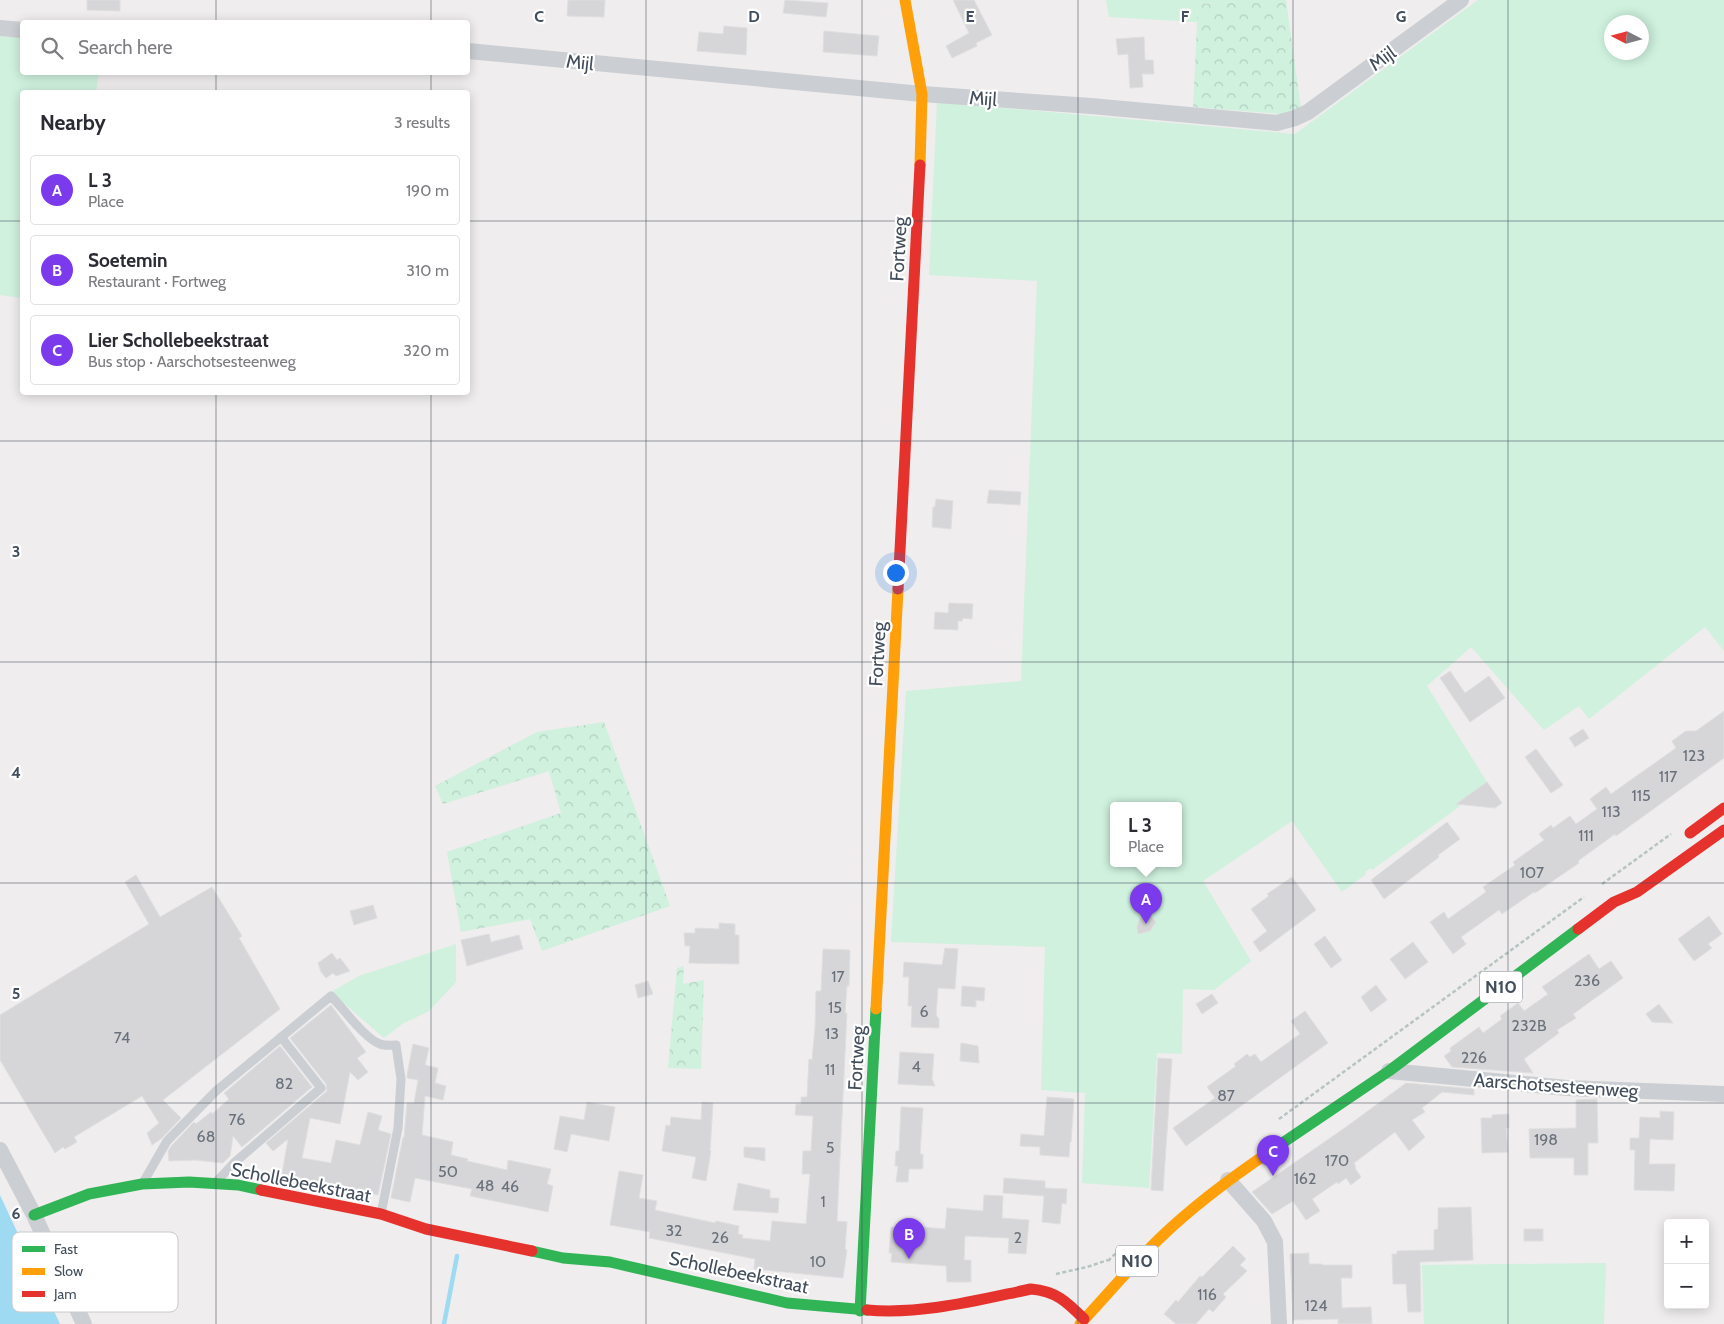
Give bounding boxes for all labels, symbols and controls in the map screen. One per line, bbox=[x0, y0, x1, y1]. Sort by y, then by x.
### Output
text: C bbox=[534, 7, 544, 26]
text: D bbox=[748, 7, 760, 26]
text: E bbox=[965, 7, 975, 26]
text: F bbox=[1181, 7, 1190, 26]
text: G bbox=[1396, 7, 1406, 26]
north arrow bbox=[1604, 15, 1649, 60]
search box bbox=[20, 20, 470, 75]
icon: search bbox=[38, 34, 66, 62]
text: Search here bbox=[78, 36, 172, 59]
street label: Mijl bbox=[1364, 41, 1401, 76]
street label: Mijl bbox=[565, 50, 595, 75]
street label: Mijl bbox=[968, 86, 998, 111]
text: Nearby bbox=[40, 110, 106, 135]
text: 3 results bbox=[394, 113, 450, 132]
text: L 3 bbox=[88, 169, 112, 192]
text: A bbox=[52, 181, 62, 200]
text: 190 m bbox=[406, 181, 449, 200]
text: Place bbox=[88, 192, 124, 211]
street label: Fortweg bbox=[885, 216, 912, 282]
text: Soetemin bbox=[88, 249, 168, 272]
text: B bbox=[52, 261, 62, 280]
text: 310 m bbox=[406, 261, 449, 280]
text: Restaurant · Fortweg bbox=[88, 272, 226, 291]
text: Lier Schollebeekstraat bbox=[88, 329, 269, 352]
text: C bbox=[52, 341, 62, 360]
text: 320 m bbox=[403, 341, 449, 360]
text: Bus stop · Aarschotsesteenweg bbox=[88, 352, 296, 371]
text: 3 bbox=[12, 542, 20, 561]
your location bbox=[883, 560, 909, 586]
street label: Fortweg bbox=[864, 621, 891, 687]
house number: 123 bbox=[1683, 746, 1705, 765]
text: 4 bbox=[11, 763, 21, 782]
house number: 117 bbox=[1659, 767, 1677, 786]
house number: 115 bbox=[1631, 786, 1651, 805]
popup bbox=[1110, 802, 1182, 867]
house number: 113 bbox=[1601, 802, 1621, 821]
text: L 3 bbox=[1128, 814, 1152, 837]
house number: 111 bbox=[1578, 826, 1594, 845]
text: Place bbox=[1128, 837, 1164, 856]
house number: 107 bbox=[1520, 863, 1544, 882]
pin: A bbox=[1130, 883, 1162, 924]
house number: 17 bbox=[831, 967, 845, 986]
house number: 236 bbox=[1574, 971, 1600, 990]
road number: N10 bbox=[1480, 972, 1522, 1002]
text: 5 bbox=[12, 984, 20, 1003]
house number: 15 bbox=[828, 998, 842, 1017]
house number: 6 bbox=[919, 1002, 929, 1021]
house number: 232B bbox=[1512, 1016, 1547, 1035]
house number: 13 bbox=[825, 1024, 839, 1043]
street label: Fortweg bbox=[843, 1025, 870, 1091]
house number: 74 bbox=[114, 1028, 130, 1047]
house number: 226 bbox=[1461, 1048, 1487, 1067]
house number: 4 bbox=[911, 1057, 921, 1076]
house number: 11 bbox=[825, 1060, 835, 1079]
street label: Aarschotsesteenweg bbox=[1473, 1068, 1640, 1103]
house number: 82 bbox=[275, 1074, 293, 1093]
house number: 87 bbox=[1217, 1086, 1235, 1105]
house number: 76 bbox=[229, 1110, 245, 1129]
house number: 68 bbox=[197, 1127, 215, 1146]
house number: 198 bbox=[1534, 1130, 1558, 1149]
pin: C bbox=[1257, 1135, 1289, 1176]
house number: 5 bbox=[826, 1138, 834, 1157]
house number: 170 bbox=[1325, 1151, 1349, 1170]
street label: Schollebeekstraat bbox=[229, 1158, 373, 1207]
house number: 50 bbox=[438, 1162, 458, 1181]
house number: 162 bbox=[1294, 1169, 1316, 1188]
house number: 48 bbox=[476, 1176, 494, 1195]
house number: 46 bbox=[501, 1177, 519, 1196]
house number: 1 bbox=[820, 1192, 826, 1211]
text: 6 bbox=[12, 1204, 21, 1223]
pin: B bbox=[893, 1218, 925, 1259]
map controls bbox=[1664, 1219, 1709, 1309]
button: + bbox=[1664, 1219, 1709, 1264]
house number: 32 bbox=[665, 1221, 683, 1240]
house number: 26 bbox=[711, 1228, 729, 1247]
house number: 2 bbox=[1014, 1228, 1022, 1247]
legend bbox=[12, 1232, 178, 1312]
text: Fast bbox=[54, 1240, 78, 1258]
street label: Schollebeekstraat bbox=[667, 1246, 811, 1299]
road number: N10 bbox=[1116, 1246, 1158, 1276]
house number: 10 bbox=[810, 1252, 826, 1271]
text: Slow bbox=[54, 1262, 83, 1280]
button: − bbox=[1664, 1264, 1709, 1309]
text: Jam bbox=[53, 1285, 76, 1303]
house number: 116 bbox=[1197, 1285, 1217, 1304]
house number: 124 bbox=[1305, 1296, 1327, 1315]

